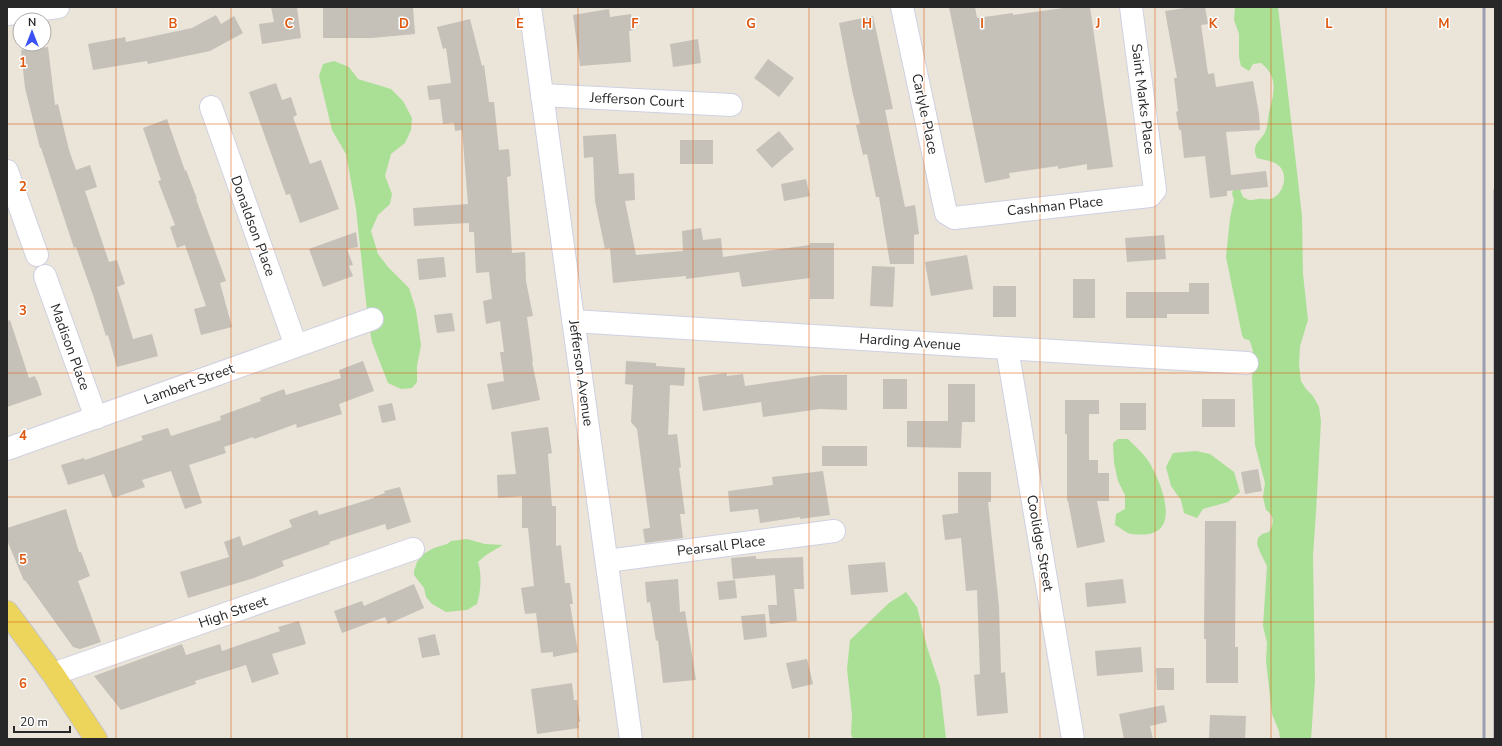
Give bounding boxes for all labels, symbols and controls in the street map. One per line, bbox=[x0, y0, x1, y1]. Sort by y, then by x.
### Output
north arrow bbox=[12, 12, 52, 52]
text: N bbox=[28, 15, 36, 30]
text: B bbox=[169, 15, 178, 33]
text: C bbox=[285, 15, 294, 33]
text: D bbox=[399, 15, 409, 33]
text: E bbox=[516, 15, 524, 33]
text: F bbox=[631, 15, 639, 33]
text: G bbox=[746, 15, 756, 33]
text: H bbox=[862, 15, 872, 33]
text: I bbox=[980, 15, 984, 33]
text: J bbox=[1095, 15, 1100, 33]
text: K bbox=[1209, 15, 1218, 33]
text: L bbox=[1325, 15, 1333, 33]
text: M bbox=[1438, 15, 1450, 33]
street label: Saint Marks Place bbox=[1127, 42, 1159, 156]
text: 1 bbox=[19, 54, 27, 72]
street label: Carlyle Place bbox=[907, 72, 943, 156]
street label: Jefferson Court bbox=[588, 88, 685, 112]
street label: Donaldson Place bbox=[226, 173, 280, 279]
text: 2 bbox=[19, 178, 27, 196]
street label: Cashman Place bbox=[1006, 192, 1104, 220]
street label: Madison Place bbox=[45, 301, 95, 393]
text: 3 bbox=[19, 302, 27, 320]
street label: Jefferson Avenue bbox=[564, 318, 598, 427]
street label: Harding Avenue bbox=[859, 329, 961, 355]
street label: Lambert Street bbox=[141, 359, 237, 409]
text: 4 bbox=[19, 427, 27, 445]
street label: Coolidge Street bbox=[1022, 493, 1058, 593]
street label: Pearsall Place bbox=[676, 531, 766, 561]
text: 5 bbox=[19, 551, 27, 569]
street label: High Street bbox=[196, 591, 270, 633]
text: 6 bbox=[19, 675, 27, 693]
scale bar bbox=[14, 708, 70, 734]
text: 20 m bbox=[20, 714, 48, 730]

